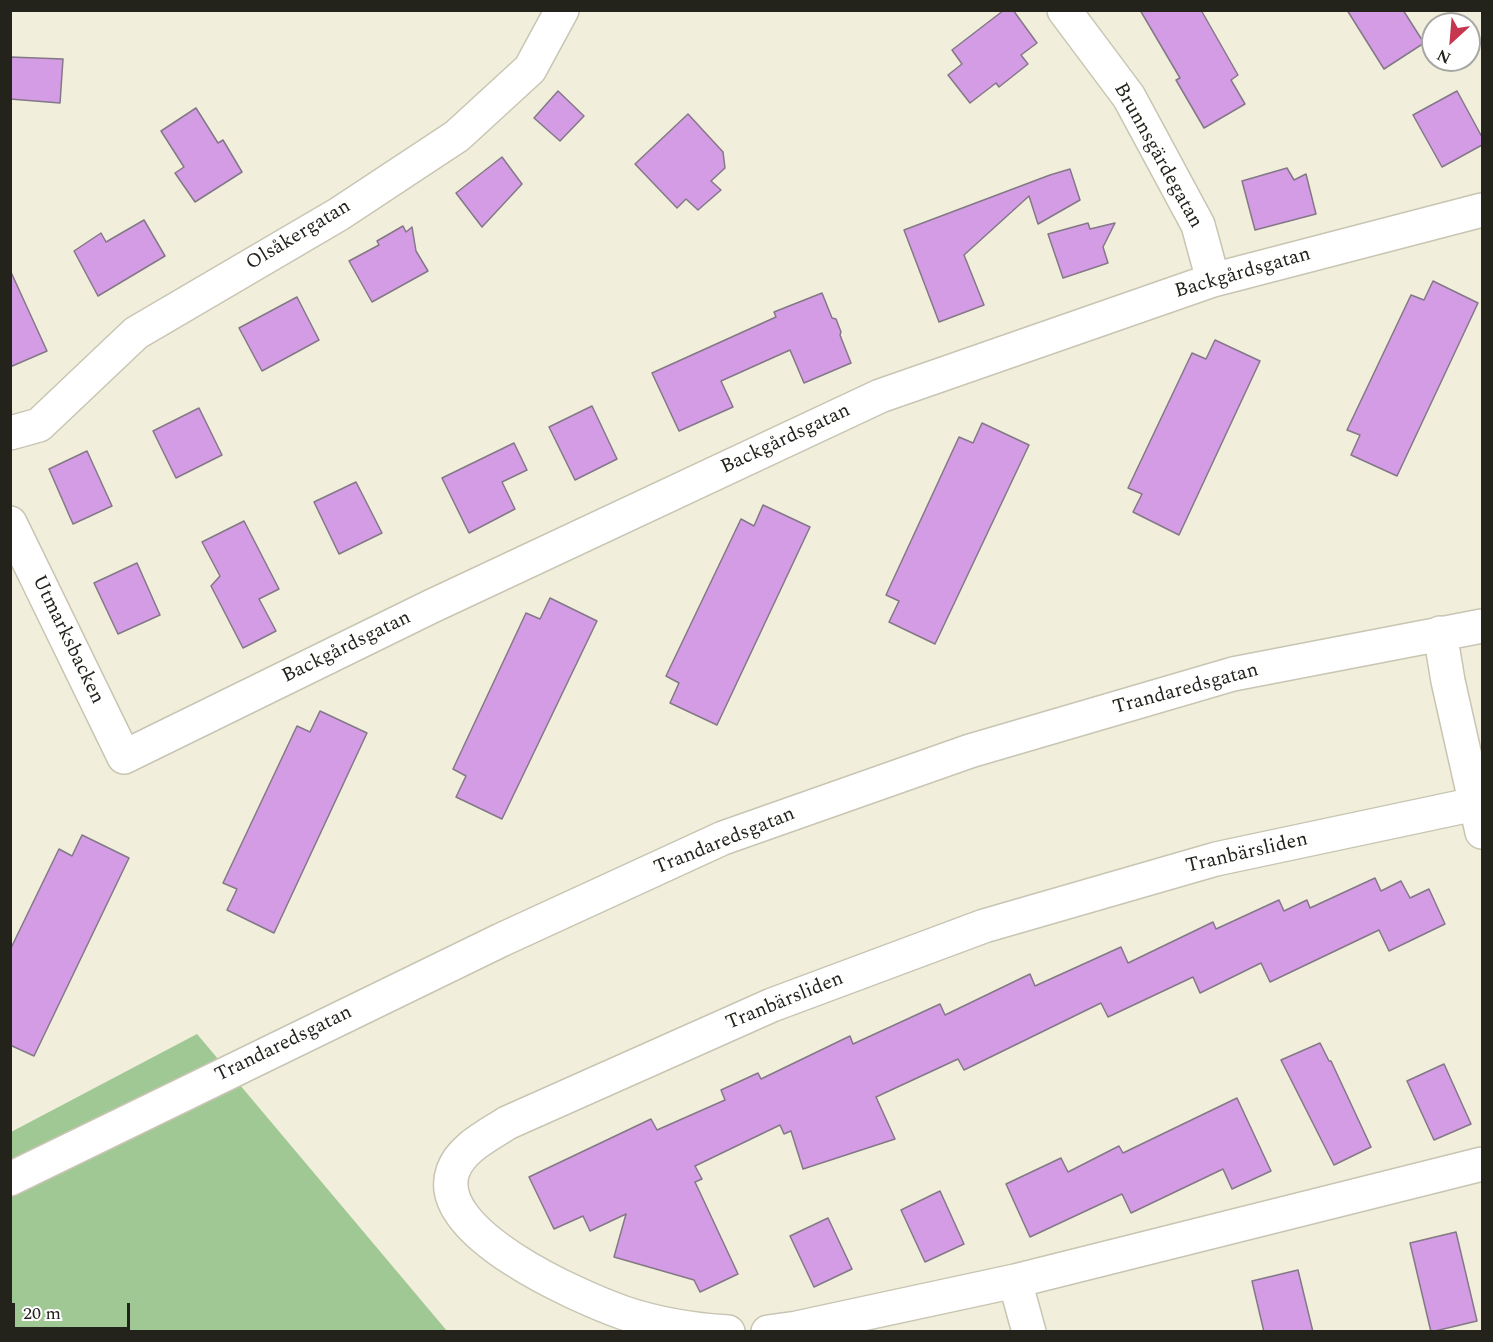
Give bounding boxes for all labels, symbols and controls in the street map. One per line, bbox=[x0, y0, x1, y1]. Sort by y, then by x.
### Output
north arrow bbox=[1421, 12, 1481, 72]
text: N bbox=[1433, 43, 1455, 70]
street label: Brunnsgärdegatan bbox=[1107, 79, 1207, 233]
street label: Olsåkergatan bbox=[242, 195, 356, 277]
street label: Backgårdsgatan bbox=[1172, 243, 1314, 305]
street label: Backgårdsgatan bbox=[717, 400, 855, 480]
street label: Utmarksbacken bbox=[26, 572, 108, 708]
street label: Backgårdsgatan bbox=[279, 606, 415, 690]
street label: Trandaredsgatan bbox=[1111, 659, 1261, 721]
street label: Trandaredsgatan bbox=[651, 803, 799, 881]
street label: Tranbärsliden bbox=[1184, 828, 1310, 880]
street label: Tranbärsliden bbox=[723, 968, 847, 1036]
street label: Trandaredsgatan bbox=[211, 1001, 357, 1089]
scale bar bbox=[15, 1291, 134, 1329]
text: 20 m bbox=[23, 1300, 61, 1327]

